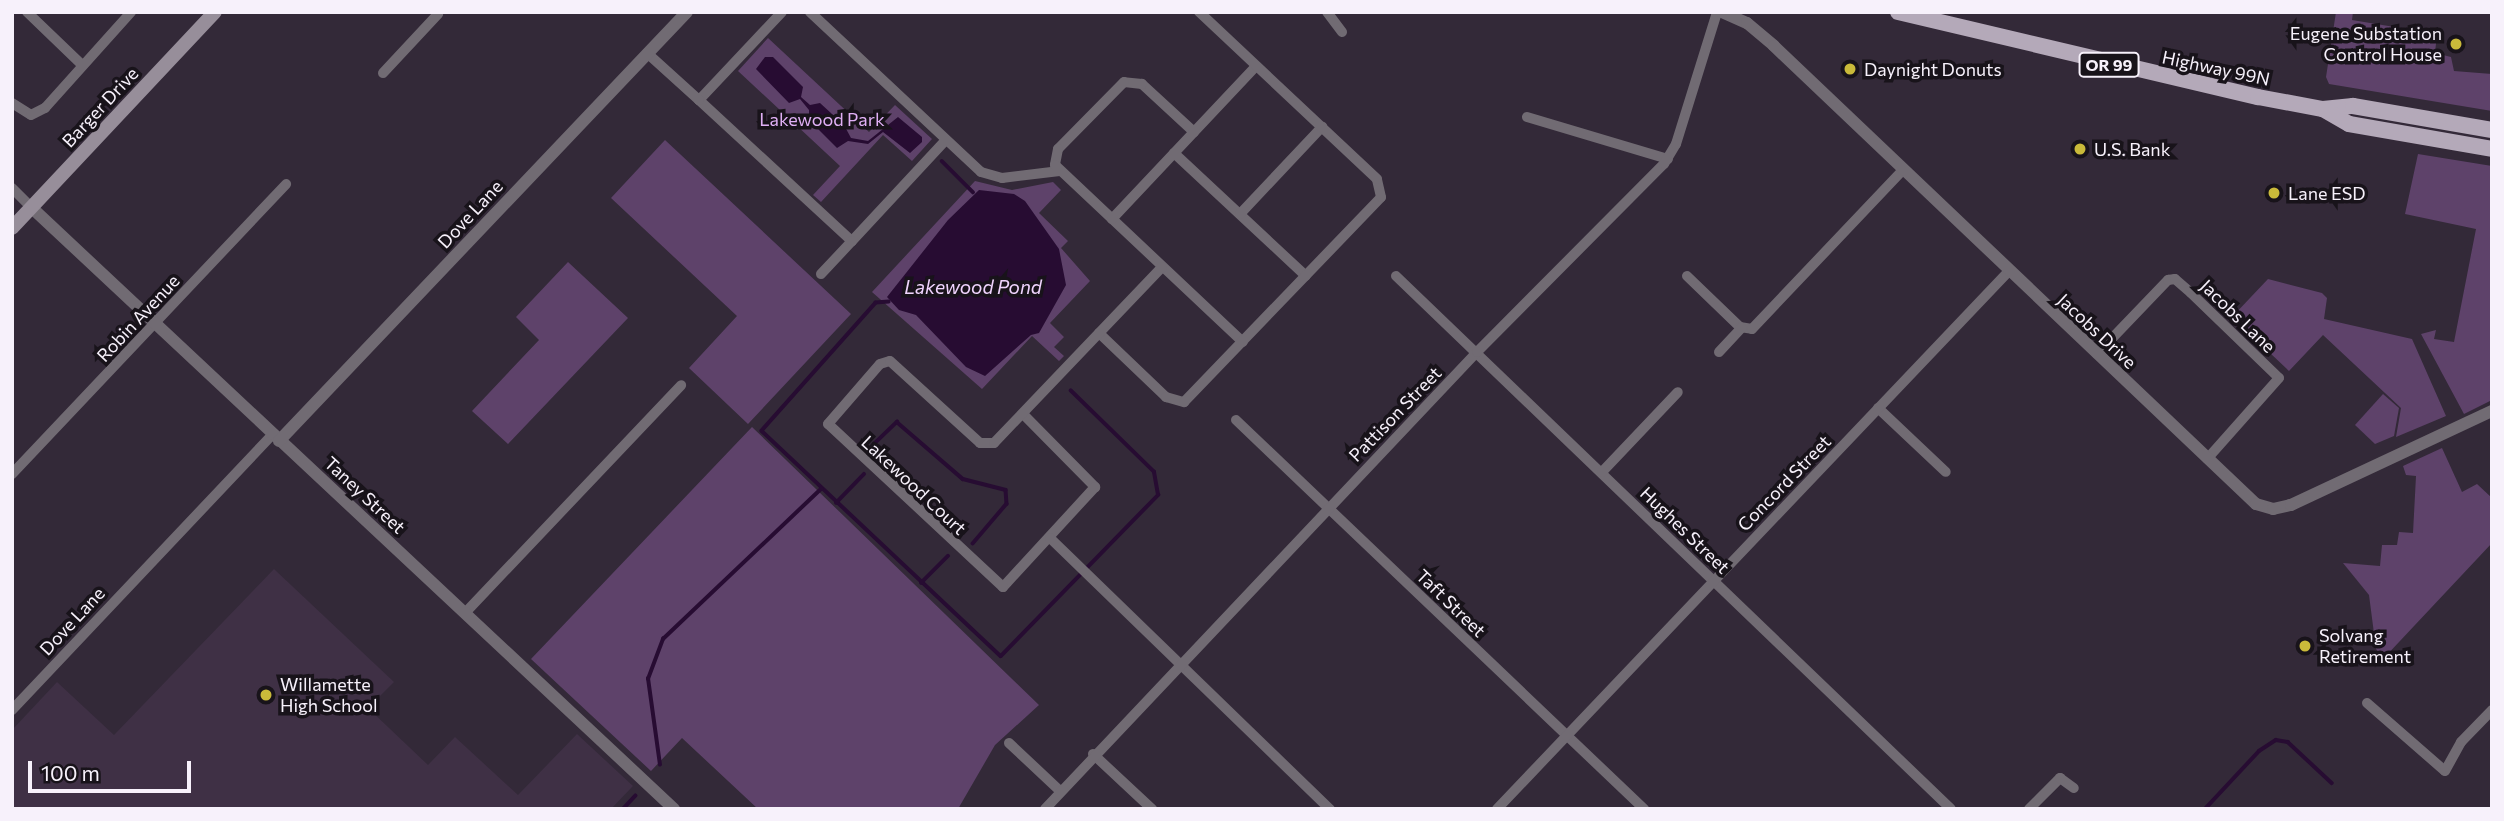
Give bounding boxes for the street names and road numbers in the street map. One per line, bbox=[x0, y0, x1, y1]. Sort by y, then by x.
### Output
street label: Highway 99N bbox=[2160, 46, 2272, 90]
road number: OR 99 bbox=[2078, 53, 2140, 78]
street label: Barger Drive bbox=[58, 63, 142, 151]
street label: Dove Lane bbox=[433, 176, 507, 252]
street label: Robin Avenue bbox=[92, 270, 184, 366]
street label: Jacobs Lane bbox=[2196, 275, 2280, 357]
street label: Jacobs Drive bbox=[2053, 289, 2141, 373]
street label: Pattison Street bbox=[1344, 362, 1446, 466]
street label: Lakewood Court bbox=[857, 431, 971, 539]
street label: Concord Street bbox=[1733, 431, 1835, 535]
street label: Taney Street bbox=[320, 452, 410, 538]
street label: Hughes Street bbox=[1636, 482, 1734, 578]
street label: Taft Street bbox=[1412, 565, 1490, 641]
street label: Dove Lane bbox=[35, 583, 109, 659]

